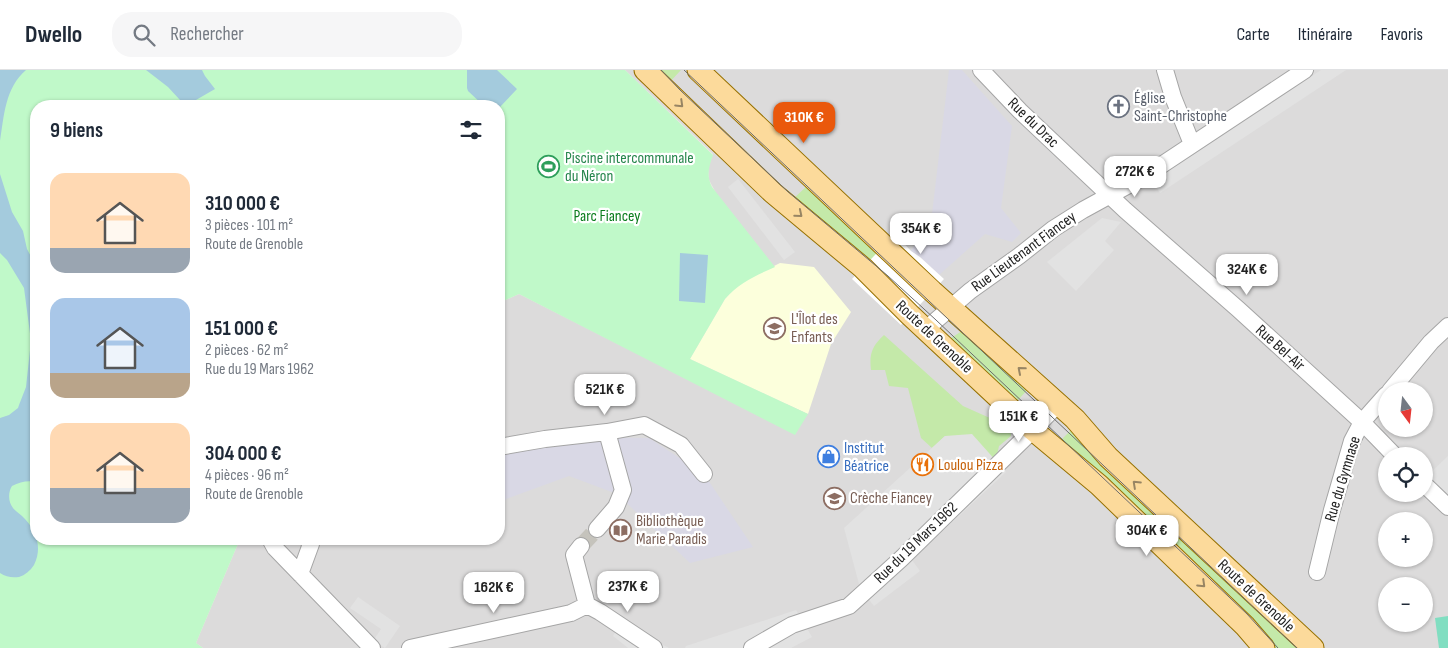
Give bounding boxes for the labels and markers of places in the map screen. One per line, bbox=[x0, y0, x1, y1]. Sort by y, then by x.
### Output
place label: Église Saint-Christophe bbox=[1134, 89, 1227, 126]
church icon: Église Saint-Christophe bbox=[1106, 95, 1130, 119]
pin: 310K € bbox=[763, 102, 845, 144]
place label: Piscine intercommunale du Néron bbox=[565, 149, 694, 186]
sports icon: Piscine intercommunale du Néron bbox=[537, 155, 561, 179]
pin: 272K € bbox=[1094, 156, 1176, 198]
pin: 354K € bbox=[880, 212, 962, 255]
pin: 324K € bbox=[1206, 254, 1288, 296]
place label: L'Îlot des Enfants bbox=[791, 310, 838, 347]
school or university icon: L'Îlot des Enfants bbox=[763, 316, 787, 340]
pin: 521K € bbox=[564, 374, 646, 416]
pin: 151K € bbox=[978, 400, 1060, 443]
place label: Institut Béatrice bbox=[844, 439, 889, 476]
shop icon: Institut Béatrice bbox=[816, 445, 840, 469]
restaurant icon: Loulou Pizza bbox=[910, 453, 934, 477]
place label: Loulou Pizza bbox=[938, 456, 1003, 475]
school or university icon: Crèche Fiancey bbox=[822, 486, 846, 510]
place label: Crèche Fiancey bbox=[850, 489, 932, 508]
place label: Bibliothèque Marie Paradis bbox=[636, 512, 707, 549]
pin: 304K € bbox=[1106, 514, 1188, 557]
library icon: Bibliothèque Marie Paradis bbox=[608, 518, 632, 542]
pin: 237K € bbox=[587, 570, 669, 613]
pin: 162K € bbox=[453, 572, 535, 614]

